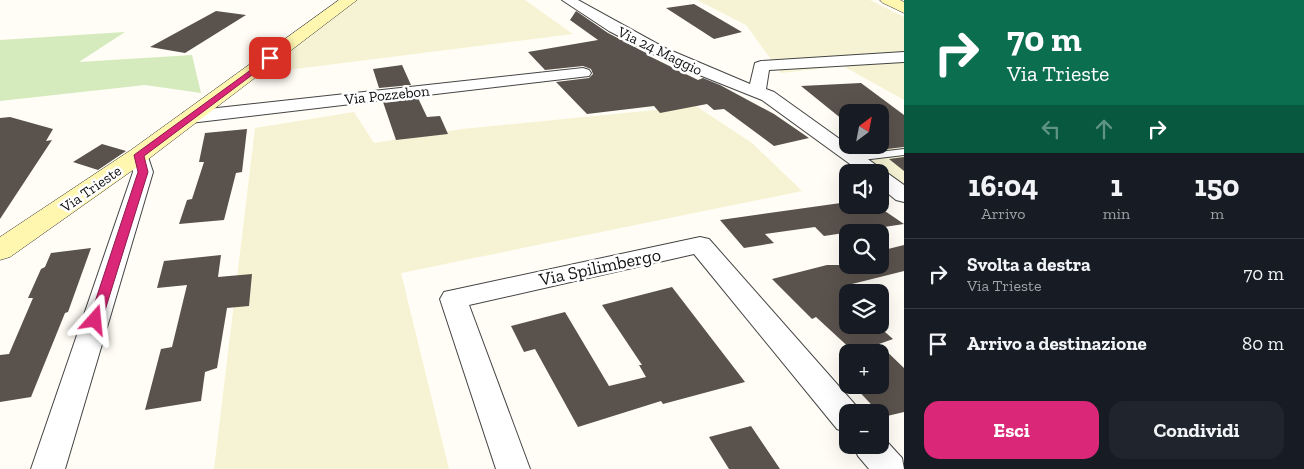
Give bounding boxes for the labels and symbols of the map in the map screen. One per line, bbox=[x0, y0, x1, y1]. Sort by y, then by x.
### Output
street label: Via 24 Maggio bbox=[614, 22, 706, 79]
pin bbox=[249, 37, 291, 79]
street label: Via Pozzebon bbox=[343, 82, 431, 109]
north arrow bbox=[839, 104, 889, 154]
street label: Via Trieste bbox=[56, 162, 125, 217]
street label: Via Spilimbergo bbox=[536, 243, 663, 291]
position arrow bbox=[68, 293, 120, 345]

